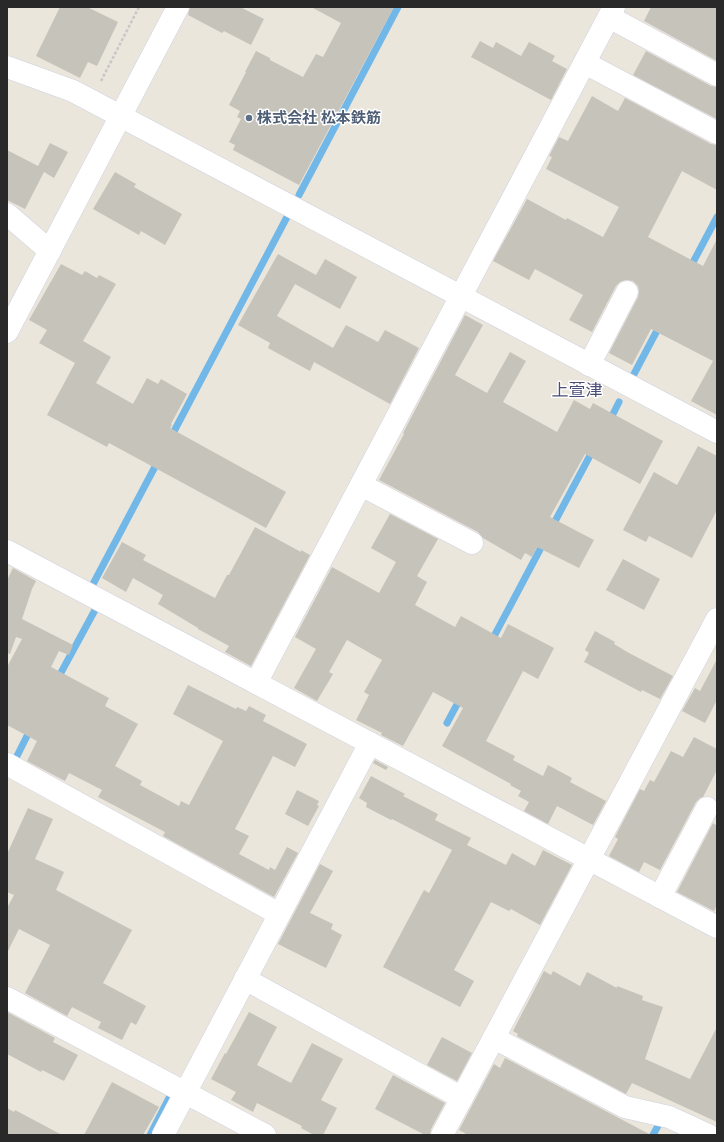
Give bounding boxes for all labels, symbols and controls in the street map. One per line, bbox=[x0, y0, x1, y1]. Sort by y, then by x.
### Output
place label: 株式会社 松本鉄筋 bbox=[257, 108, 381, 127]
marker: 株式会社 松本鉄筋 bbox=[244, 113, 254, 123]
district label: 上萱津 bbox=[552, 379, 603, 401]

